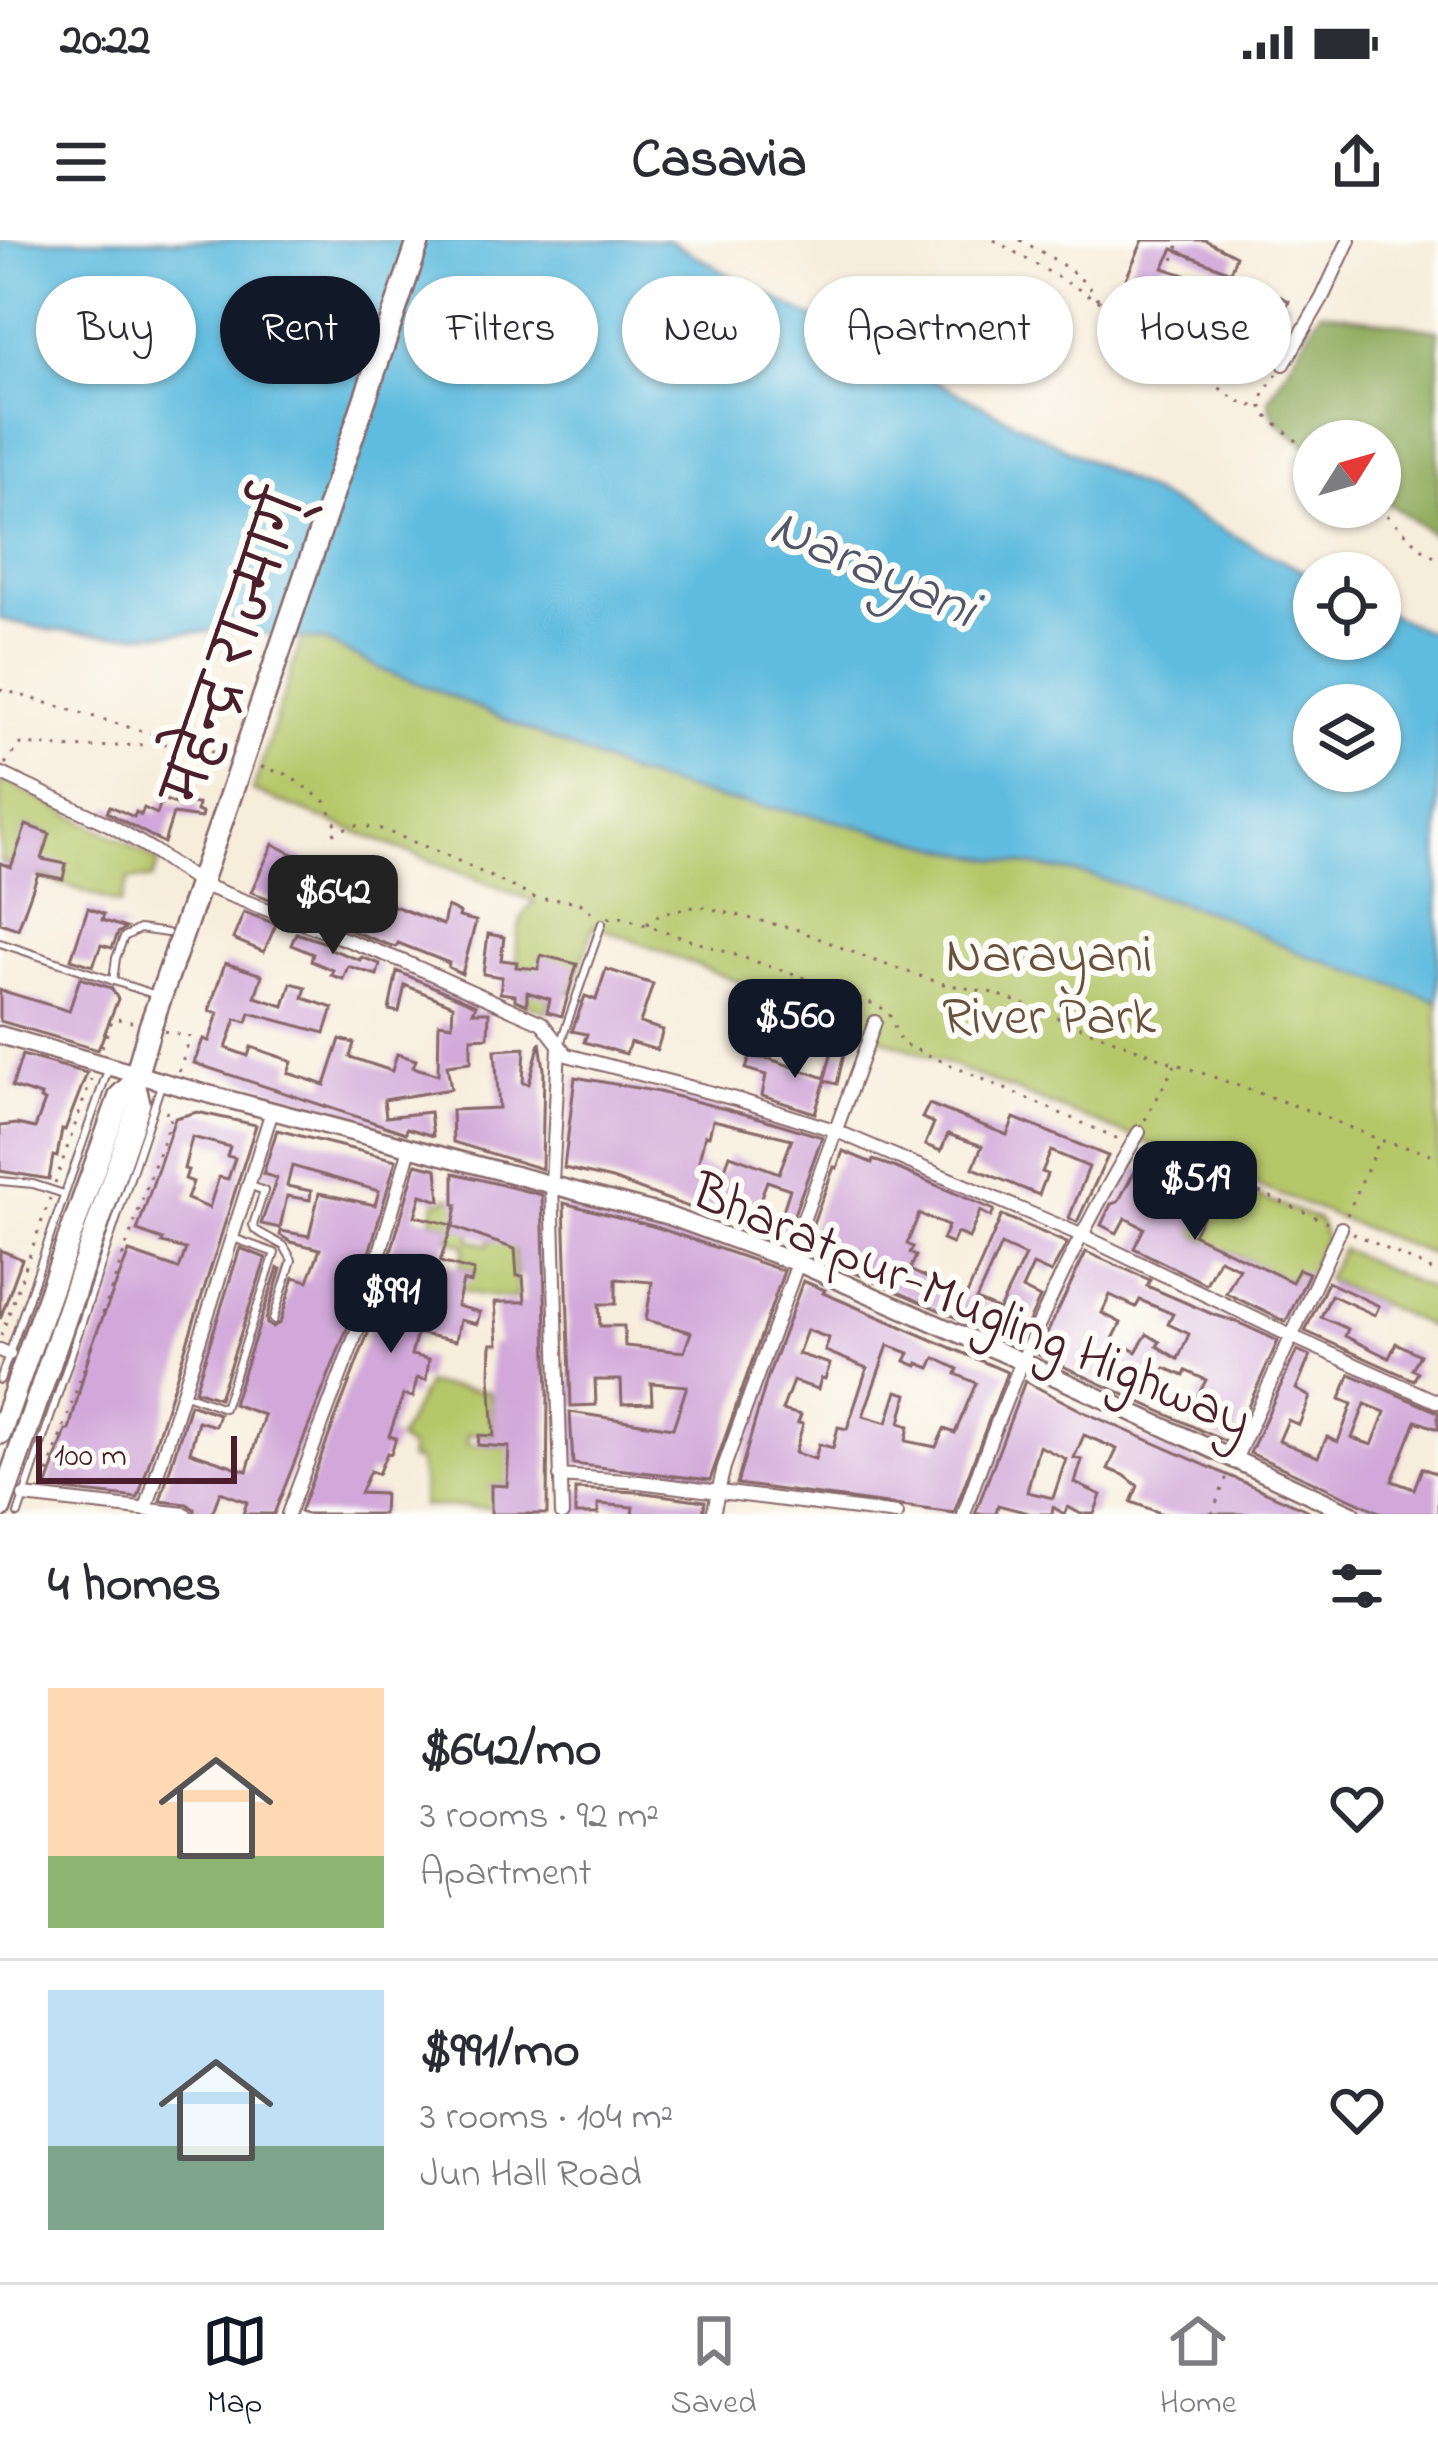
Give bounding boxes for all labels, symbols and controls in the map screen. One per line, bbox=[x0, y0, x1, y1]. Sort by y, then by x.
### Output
text: 20:22 bbox=[60, 9, 150, 75]
text: Casavia bbox=[631, 123, 807, 201]
icon: menu bbox=[48, 129, 114, 195]
icon: share bbox=[1324, 129, 1390, 195]
chip: Buy bbox=[36, 276, 196, 384]
chip: Rent bbox=[220, 276, 380, 384]
chip: Filters bbox=[404, 276, 598, 384]
chip: New bbox=[622, 276, 780, 384]
chip: Apartment bbox=[804, 276, 1073, 384]
chip: House bbox=[1097, 276, 1291, 384]
north arrow bbox=[1293, 420, 1401, 528]
map controls bbox=[1293, 420, 1401, 792]
street label: महेन्द्र राज्मार्ग् bbox=[138, 476, 330, 818]
water label: Narayani bbox=[756, 489, 993, 655]
button: locate bbox=[1293, 552, 1401, 660]
button: layers bbox=[1293, 684, 1401, 792]
pin: $642 bbox=[262, 855, 404, 957]
text: $642 bbox=[295, 865, 371, 922]
park label: Narayani River Park bbox=[942, 919, 1156, 1059]
pin: $560 bbox=[724, 979, 866, 1081]
text: $560 bbox=[755, 989, 835, 1046]
pin: $519 bbox=[1124, 1141, 1266, 1243]
text: $519 bbox=[1160, 1151, 1230, 1208]
street label: Bharatpur-Mugling Highway bbox=[676, 1154, 1263, 1463]
pin: $991 bbox=[320, 1254, 462, 1356]
text: $991 bbox=[361, 1264, 421, 1321]
scale bar bbox=[36, 1430, 237, 1483]
text: 100 m bbox=[54, 1433, 127, 1481]
text: 4 homes bbox=[48, 1549, 221, 1624]
icon: filters bbox=[1324, 1553, 1390, 1619]
text: $642/mo bbox=[420, 1714, 602, 1789]
icon: home bbox=[144, 1736, 288, 1880]
icon: heart bbox=[1324, 1775, 1390, 1841]
text: 3 rooms · 92 m² bbox=[420, 1789, 659, 1846]
text: Apartment bbox=[420, 1846, 592, 1903]
text: $991/mo bbox=[420, 2015, 580, 2090]
icon: home bbox=[144, 2038, 288, 2182]
icon: heart bbox=[1324, 2077, 1390, 2143]
text: 3 rooms · 104 m² bbox=[420, 2090, 673, 2147]
text: Jun Hall Road bbox=[420, 2147, 642, 2204]
tab: Map bbox=[202, 2308, 268, 2428]
tab: Saved bbox=[671, 2308, 757, 2428]
tab: Home bbox=[1160, 2308, 1236, 2428]

